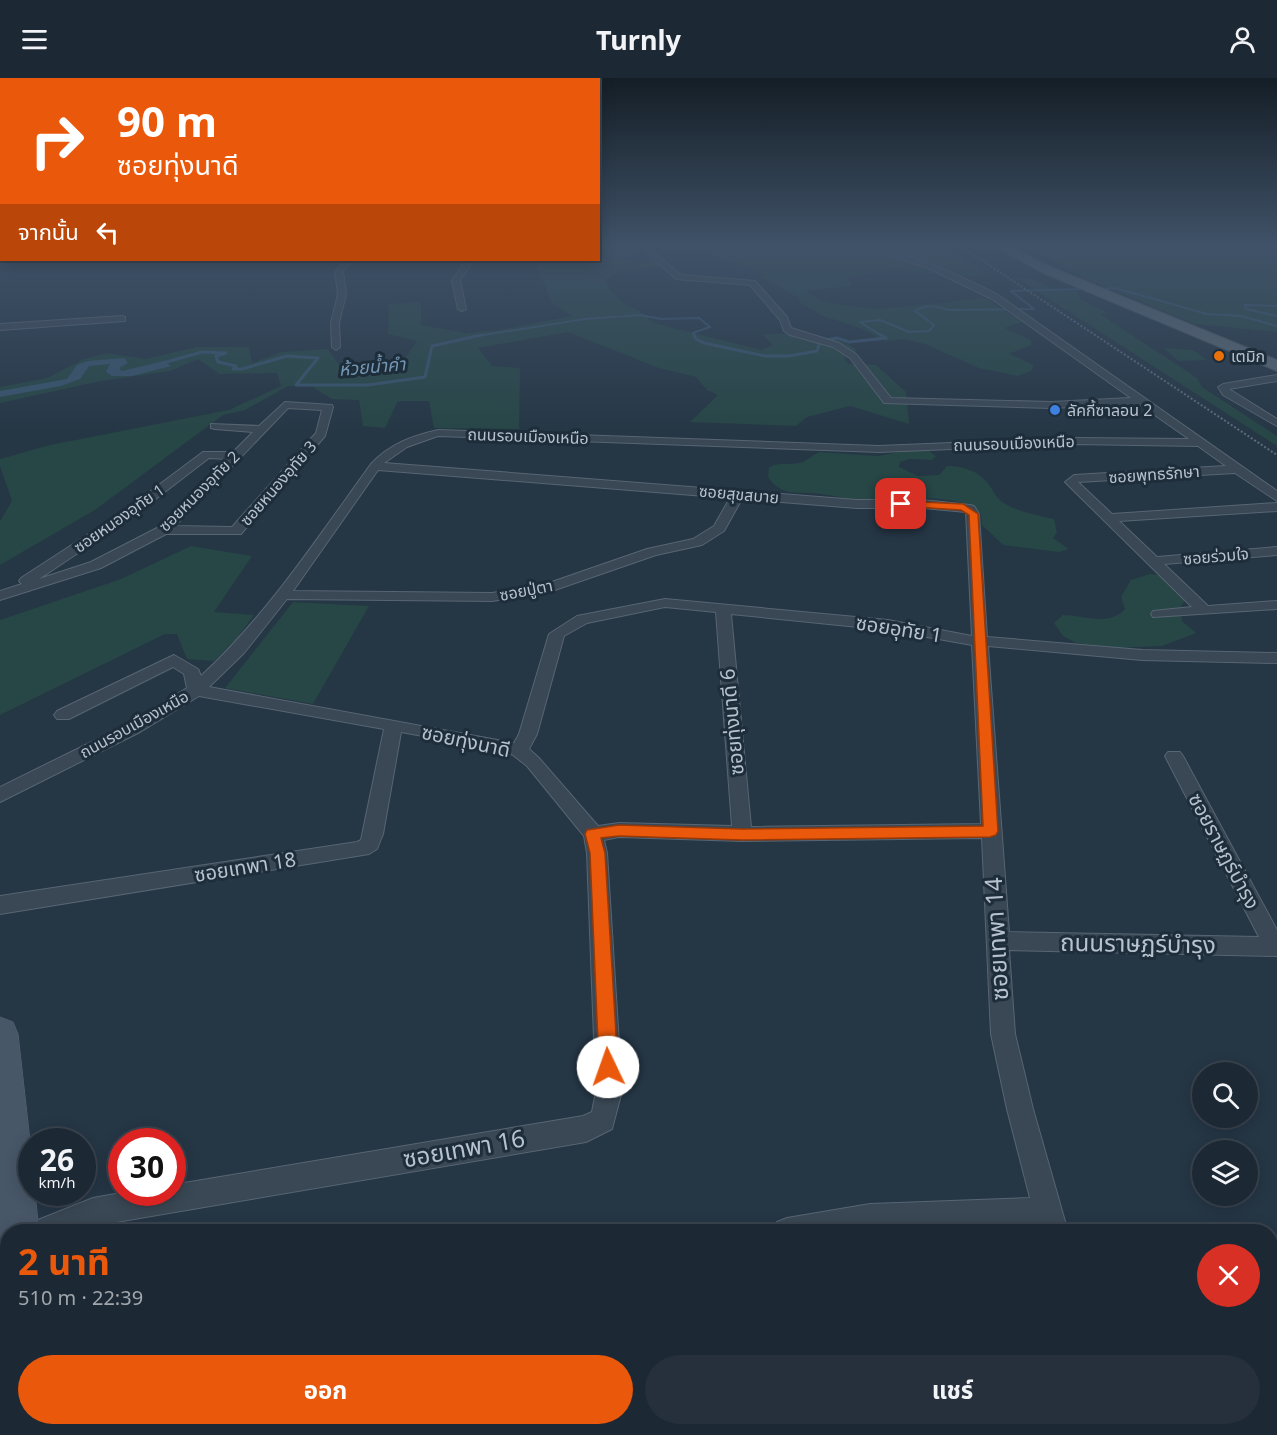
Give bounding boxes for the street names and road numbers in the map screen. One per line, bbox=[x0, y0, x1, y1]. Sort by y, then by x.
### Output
street label: ถนนรอบเมืองเหนือ bbox=[467, 423, 589, 449]
street label: ถนนรอบเมืองเหนือ bbox=[953, 430, 1075, 456]
street label: ซอยหนองอุทัย 3 bbox=[235, 436, 321, 530]
street label: ซอยหนองอุทัย 2 bbox=[154, 446, 244, 536]
street label: ซอยพุทธรักษา bbox=[1108, 460, 1200, 488]
street label: ซอยหนองอุทัย 1 bbox=[69, 479, 169, 557]
street label: ซอยสุขสบาย bbox=[698, 480, 780, 508]
street label: ซอยร่วมใจ bbox=[1182, 542, 1250, 570]
street label: ซอยปู่ตา bbox=[497, 574, 555, 606]
street label: ซอยอุทัย 1 bbox=[854, 608, 944, 649]
street label: ซอยทุ่งนาดี 6 bbox=[713, 668, 750, 776]
street label: ถนนรอบเมืองเหนือ bbox=[76, 685, 192, 763]
street label: ซอยทุ่งนาดี bbox=[419, 718, 513, 763]
street label: ซอยราษฏร์บำรุง bbox=[1183, 788, 1266, 913]
street label: ซอยเทพา 18 bbox=[192, 845, 298, 888]
street label: ซอยเทพา 14 bbox=[976, 876, 1015, 1001]
street label: ถนนราษฏร์บำรุง bbox=[1060, 925, 1216, 960]
street label: ซอยเทพา 16 bbox=[400, 1121, 527, 1174]

